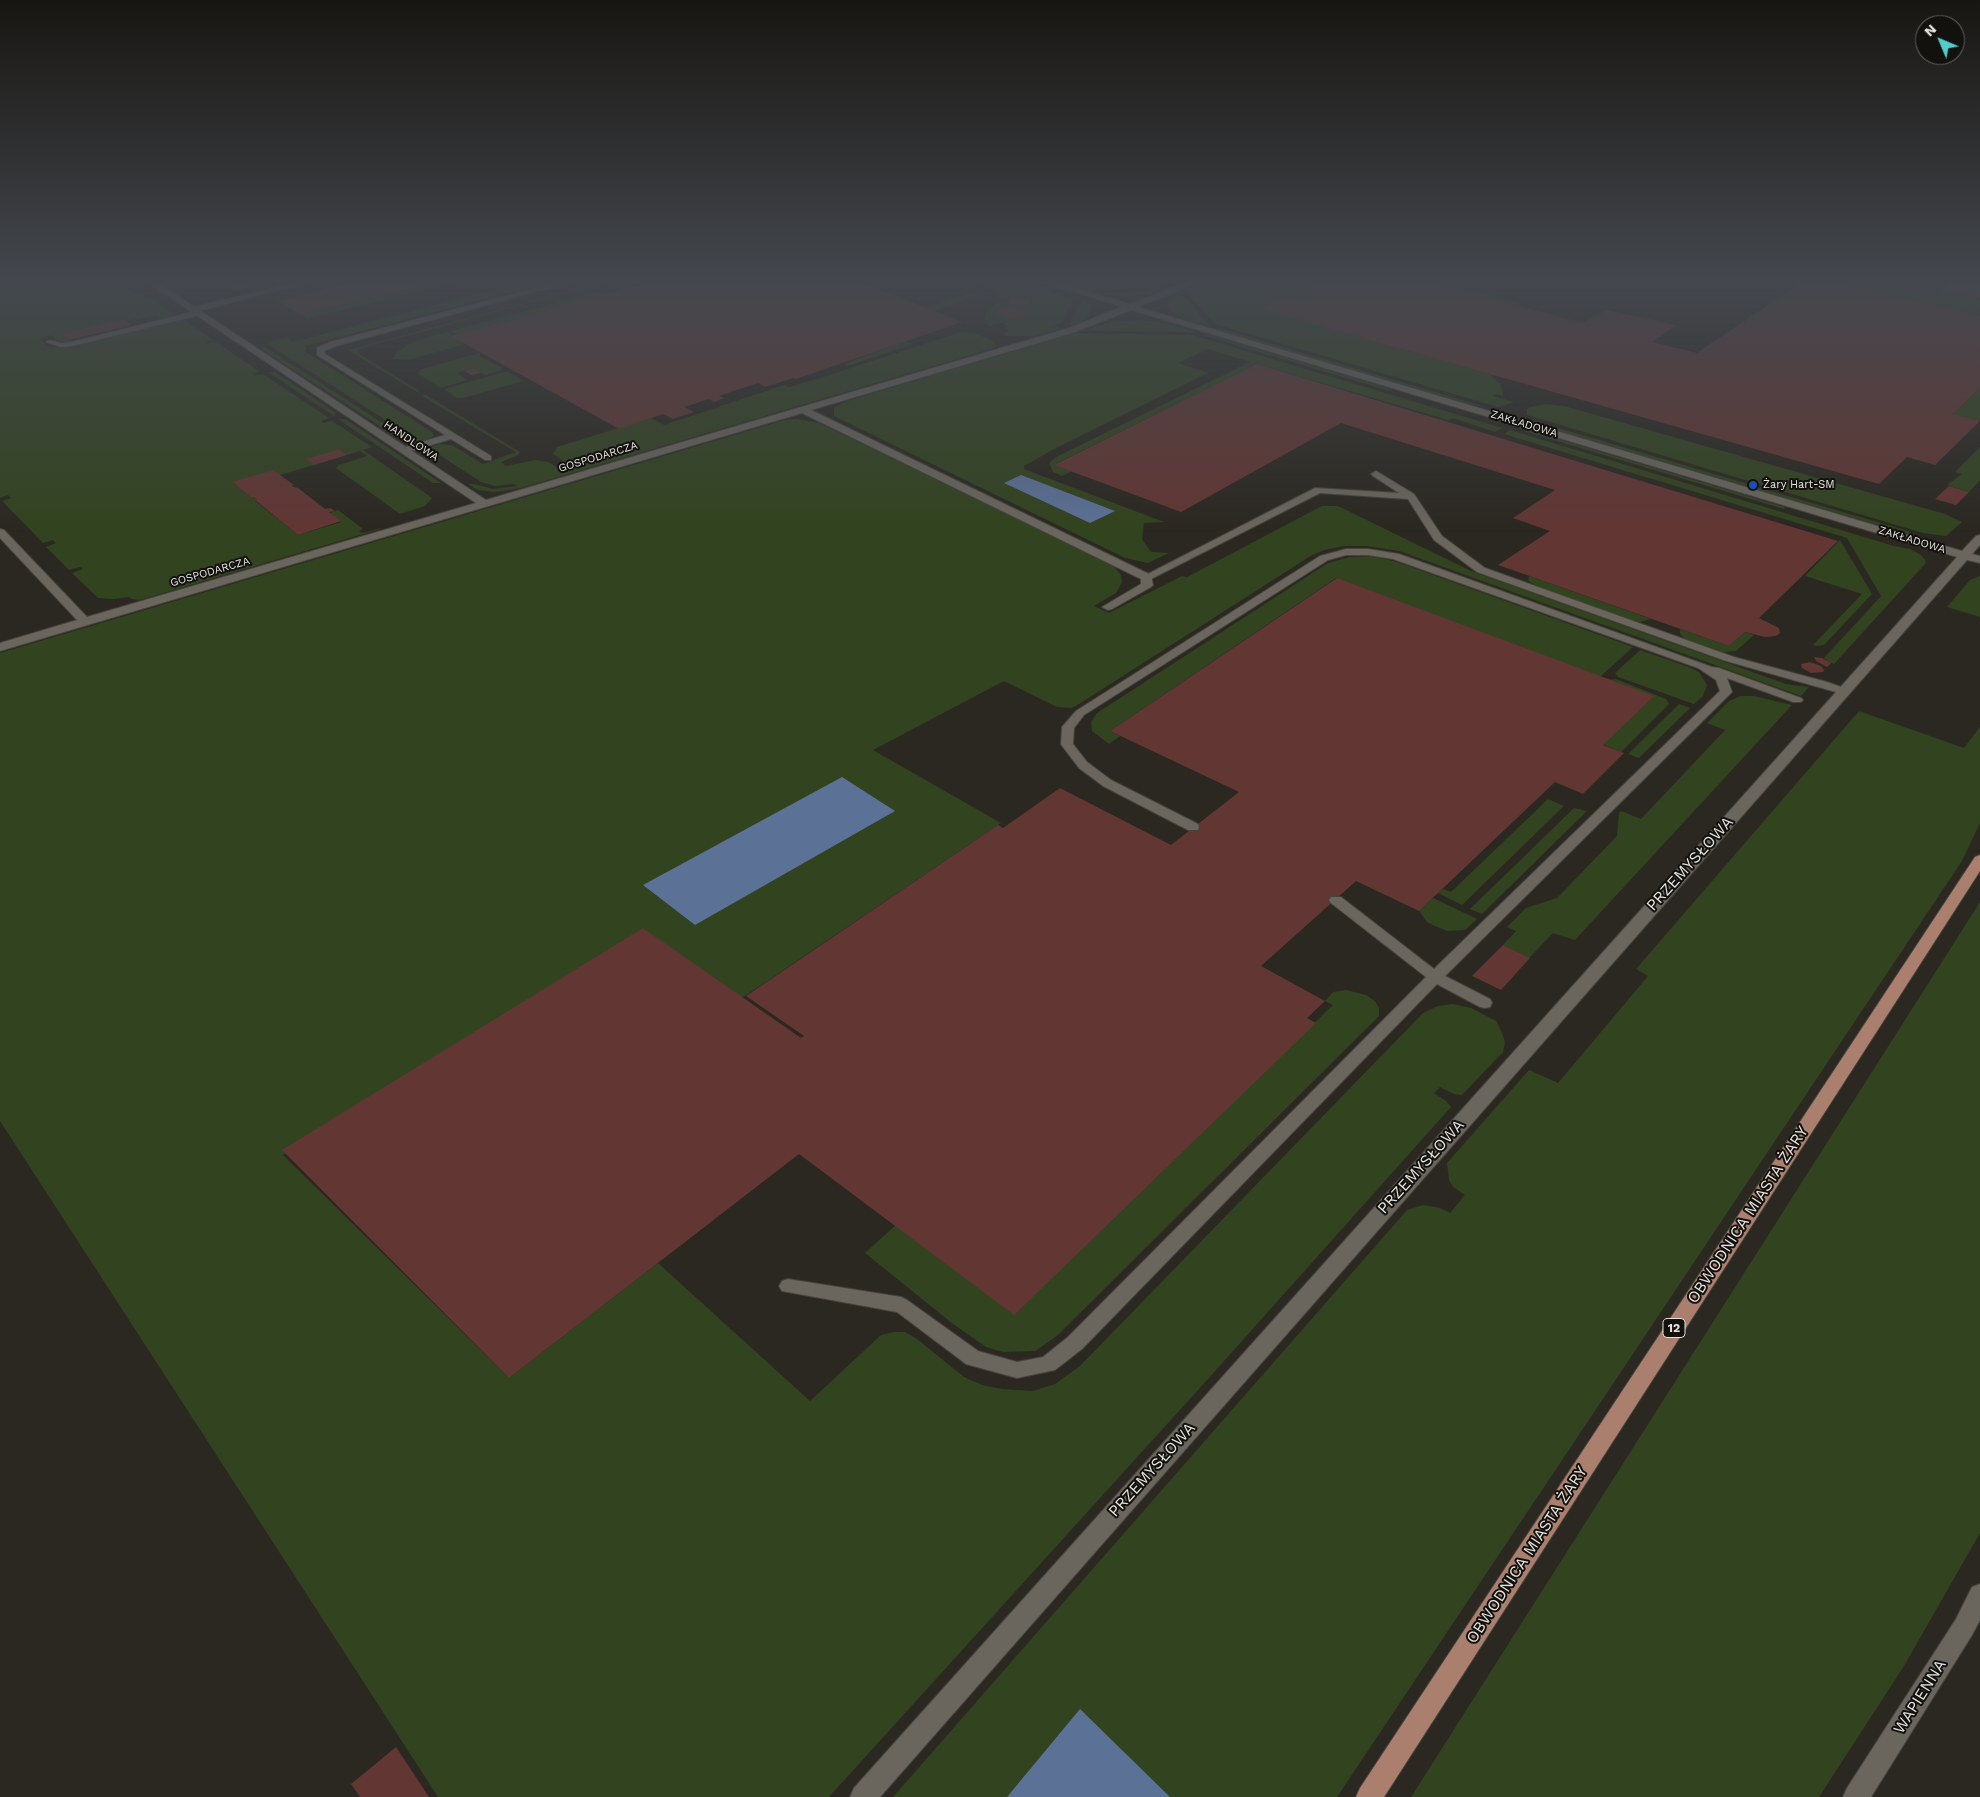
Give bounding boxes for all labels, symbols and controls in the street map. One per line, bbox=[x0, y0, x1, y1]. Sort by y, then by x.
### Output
north arrow bbox=[1915, 15, 1965, 65]
text: N bbox=[1921, 21, 1939, 39]
street label: ZAKŁADOWA bbox=[1489, 408, 1559, 440]
street label: HANDLOWA bbox=[381, 418, 441, 464]
street label: GOSPODARCZA bbox=[557, 439, 639, 475]
place label: Żary Hart-SM bbox=[1763, 478, 1835, 492]
marker: Żary Hart-SM bbox=[1747, 479, 1759, 491]
street label: ZAKŁADOWA bbox=[1877, 524, 1947, 556]
street label: GOSPODARCZA bbox=[169, 554, 251, 590]
street label: PRZEMYSŁOWA bbox=[1643, 813, 1737, 915]
street label: PRZEMYSŁOWA bbox=[1374, 1116, 1468, 1218]
street label: OBWODNICA MIASTA ŻARY bbox=[1683, 1123, 1813, 1307]
road number: 12 bbox=[1663, 1319, 1685, 1338]
street label: PRZEMYSŁOWA bbox=[1105, 1419, 1199, 1521]
street label: OBWODNICA MIASTA ŻARY bbox=[1462, 1463, 1592, 1647]
street label: WAPIENNA bbox=[1890, 1656, 1950, 1738]

